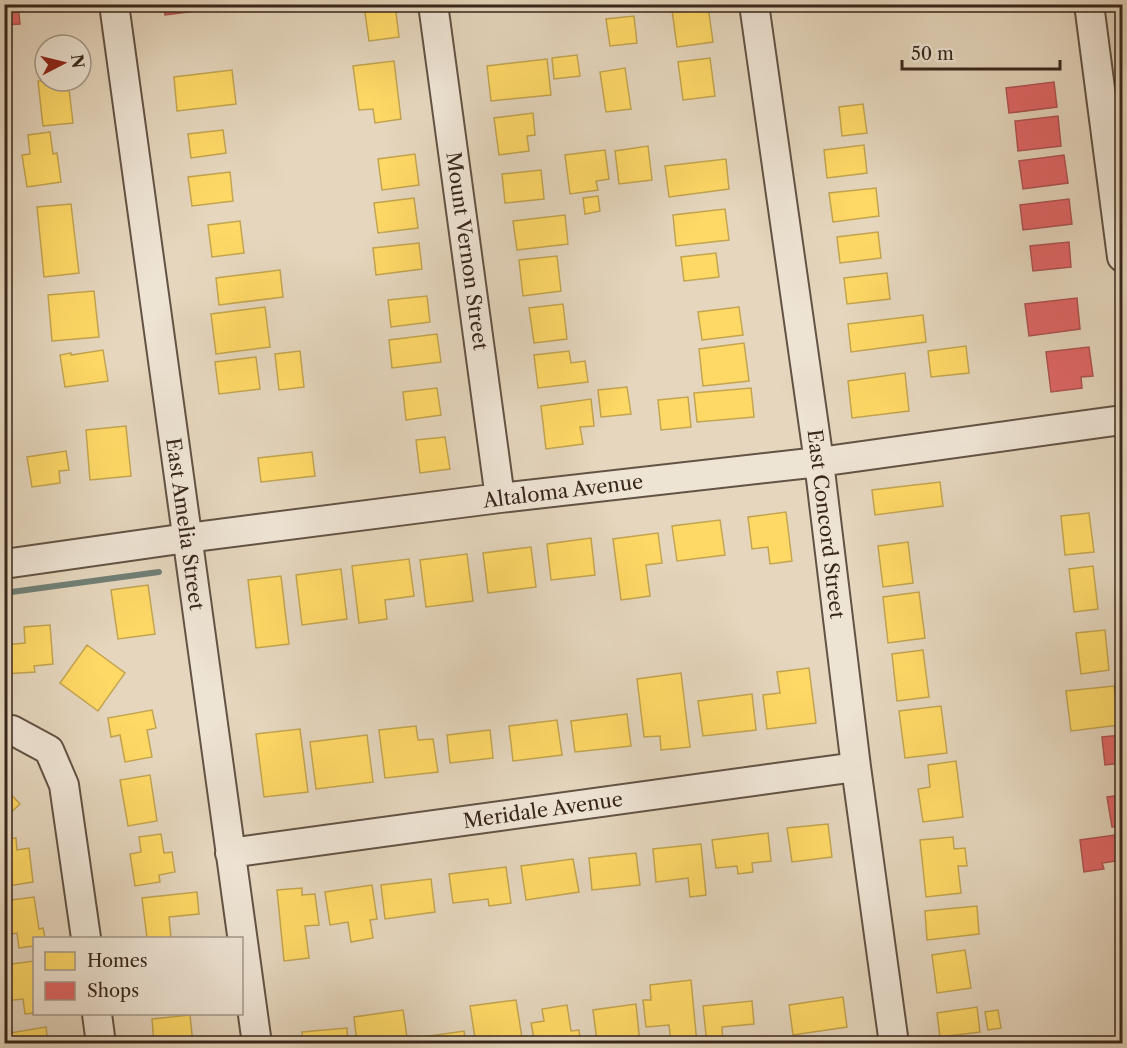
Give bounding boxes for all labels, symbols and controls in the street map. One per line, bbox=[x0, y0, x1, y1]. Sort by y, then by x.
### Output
north arrow bbox=[33, 33, 93, 93]
scale bar bbox=[902, 33, 1060, 71]
text: 50 m bbox=[911, 43, 954, 65]
text: N bbox=[67, 53, 89, 69]
street label: Mount Vernon Street bbox=[441, 150, 493, 352]
street label: East Concord Street bbox=[802, 428, 850, 620]
street label: East Amelia Street bbox=[161, 436, 209, 612]
street label: Altaloma Avenue bbox=[481, 469, 644, 513]
street label: Meridale Avenue bbox=[462, 787, 624, 833]
legend bbox=[33, 937, 243, 1015]
text: Homes bbox=[87, 950, 148, 972]
text: Shops bbox=[87, 980, 139, 1002]

